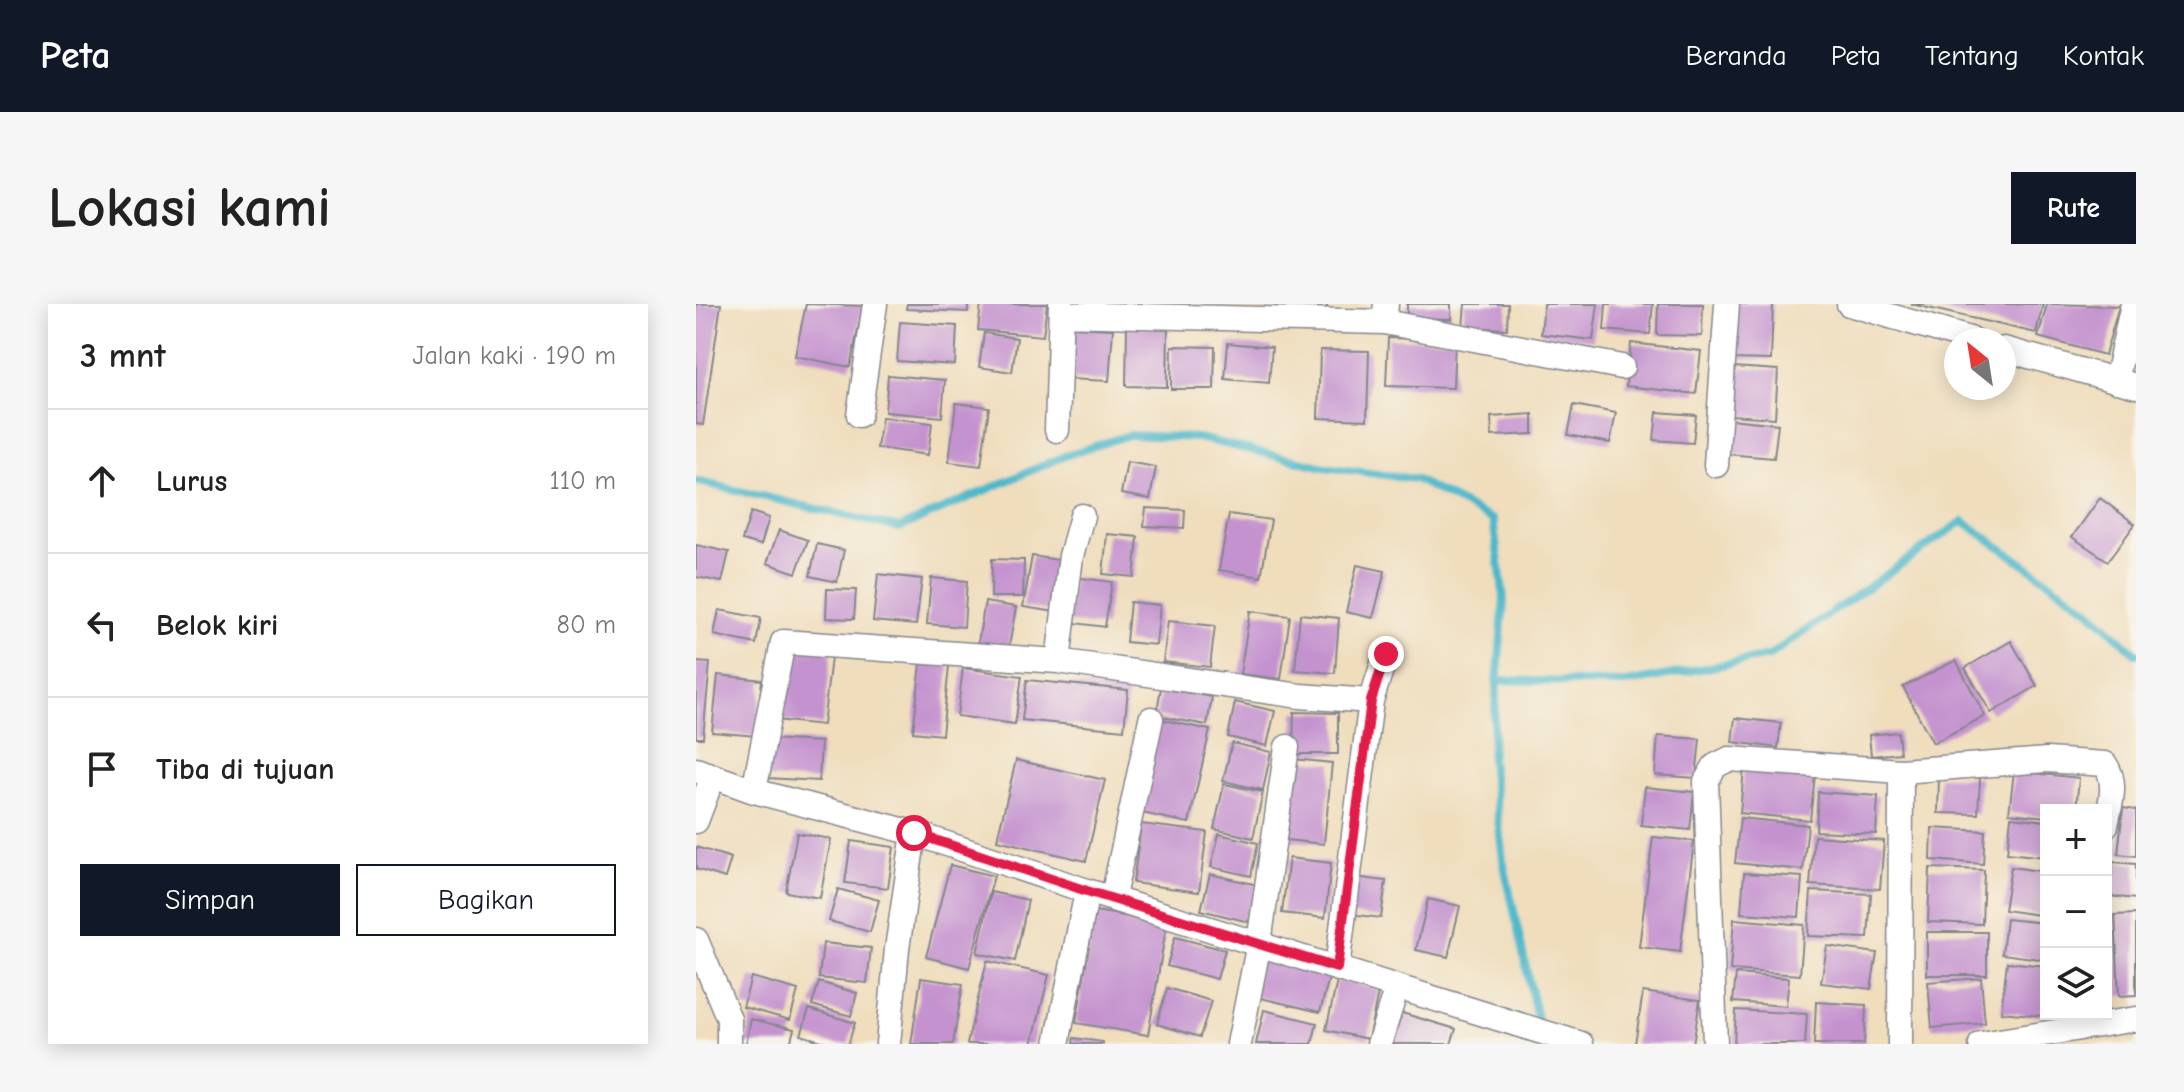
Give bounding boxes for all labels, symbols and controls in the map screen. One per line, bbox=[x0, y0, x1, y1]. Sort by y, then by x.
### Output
text: Peta bbox=[40, 34, 111, 78]
text: Beranda bbox=[1686, 40, 1787, 72]
text: Peta bbox=[1831, 40, 1881, 72]
text: Tentang bbox=[1925, 40, 2019, 72]
text: Kontak bbox=[2063, 40, 2144, 72]
button: Rute bbox=[2011, 172, 2136, 244]
text: Lokasi kami bbox=[48, 176, 331, 240]
north arrow bbox=[1944, 328, 2016, 400]
text: 3 mnt bbox=[80, 336, 166, 376]
text: Jalan kaki · 190 m bbox=[413, 341, 616, 371]
icon: ahead bbox=[80, 459, 124, 503]
text: Lurus bbox=[156, 464, 227, 499]
text: 110 m bbox=[549, 466, 616, 496]
icon: left bbox=[80, 603, 124, 647]
text: Belok kiri bbox=[156, 608, 278, 643]
text: 80 m bbox=[557, 610, 616, 640]
route end bbox=[1368, 636, 1404, 672]
icon: arrive bbox=[80, 747, 124, 791]
text: Tiba di tujuan bbox=[156, 752, 335, 787]
map controls bbox=[2040, 804, 2112, 1020]
button: + bbox=[2040, 804, 2112, 876]
route start bbox=[896, 815, 932, 851]
button: Simpan bbox=[80, 864, 340, 936]
button: Bagikan bbox=[356, 864, 616, 936]
button: − bbox=[2040, 876, 2112, 948]
button: layers bbox=[2040, 948, 2112, 1020]

